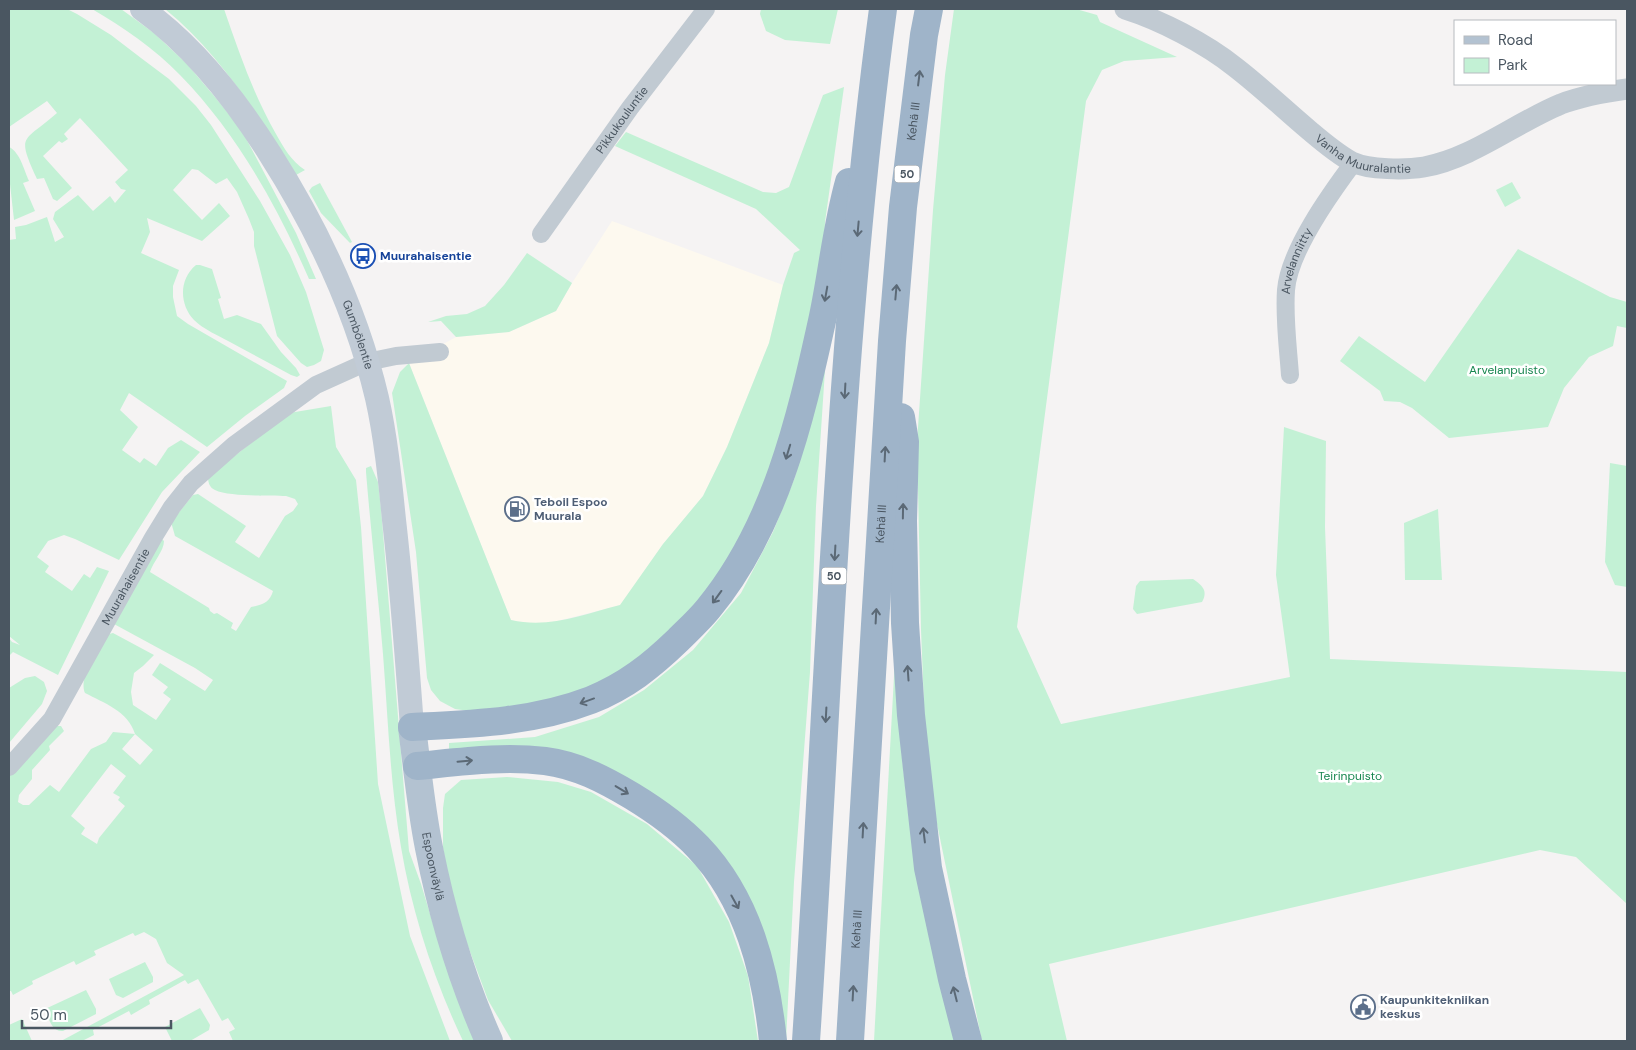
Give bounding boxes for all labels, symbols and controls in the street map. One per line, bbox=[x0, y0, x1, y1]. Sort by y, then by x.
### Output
legend bbox=[1454, 20, 1616, 85]
text: Road bbox=[1498, 30, 1533, 50]
text: Park bbox=[1498, 55, 1528, 75]
one-way arrow bbox=[914, 71, 924, 87]
street label: Pikkukouluntie bbox=[592, 83, 652, 157]
street label: Kehä III bbox=[903, 101, 924, 141]
street label: Vanha Muuralantie bbox=[1312, 131, 1411, 177]
road number: 50 bbox=[894, 165, 920, 182]
one-way arrow bbox=[853, 221, 863, 237]
street label: Arvelanniitty bbox=[1278, 225, 1316, 295]
bus stop icon: Muurahaisentie bbox=[350, 243, 376, 269]
place label: Muurahaisentie bbox=[380, 248, 472, 264]
one-way arrow bbox=[891, 284, 901, 300]
one-way arrow bbox=[821, 286, 831, 302]
street label: Gumbölentie bbox=[338, 298, 377, 371]
park label: Arvelanpuisto bbox=[1469, 362, 1545, 378]
one-way arrow bbox=[841, 383, 850, 399]
one-way arrow bbox=[782, 444, 792, 460]
one-way arrow bbox=[881, 446, 890, 462]
place label: Teboil Espoo Muurala bbox=[534, 494, 608, 524]
fuel station icon: Teboil Espoo Muurala bbox=[504, 496, 530, 522]
one-way arrow bbox=[899, 503, 908, 519]
street label: Kehä III bbox=[872, 504, 890, 544]
street label: Muurahaisentie bbox=[98, 545, 154, 628]
one-way arrow bbox=[831, 545, 840, 561]
road number: 50 bbox=[822, 568, 846, 584]
one-way arrow bbox=[712, 590, 722, 604]
one-way arrow bbox=[871, 608, 880, 624]
one-way arrow bbox=[903, 665, 912, 681]
one-way arrow bbox=[580, 697, 595, 706]
one-way arrow bbox=[821, 707, 830, 723]
one-way arrow bbox=[457, 757, 473, 766]
park label: Teirinpuisto bbox=[1318, 768, 1382, 784]
one-way arrow bbox=[614, 785, 628, 795]
one-way arrow bbox=[858, 823, 867, 839]
one-way arrow bbox=[919, 827, 929, 843]
street label: Espoonväylä bbox=[418, 831, 449, 902]
one-way arrow bbox=[731, 894, 741, 909]
street label: Kehä III bbox=[848, 909, 866, 949]
one-way arrow bbox=[848, 985, 857, 1001]
one-way arrow bbox=[950, 987, 960, 1003]
place label: Kaupunkitekniikan keskus bbox=[1380, 992, 1489, 1022]
public building icon: Kaupunkitekniikan keskus bbox=[1350, 994, 1376, 1020]
scale bar bbox=[22, 998, 171, 1030]
text: 50 m bbox=[30, 1005, 67, 1025]

